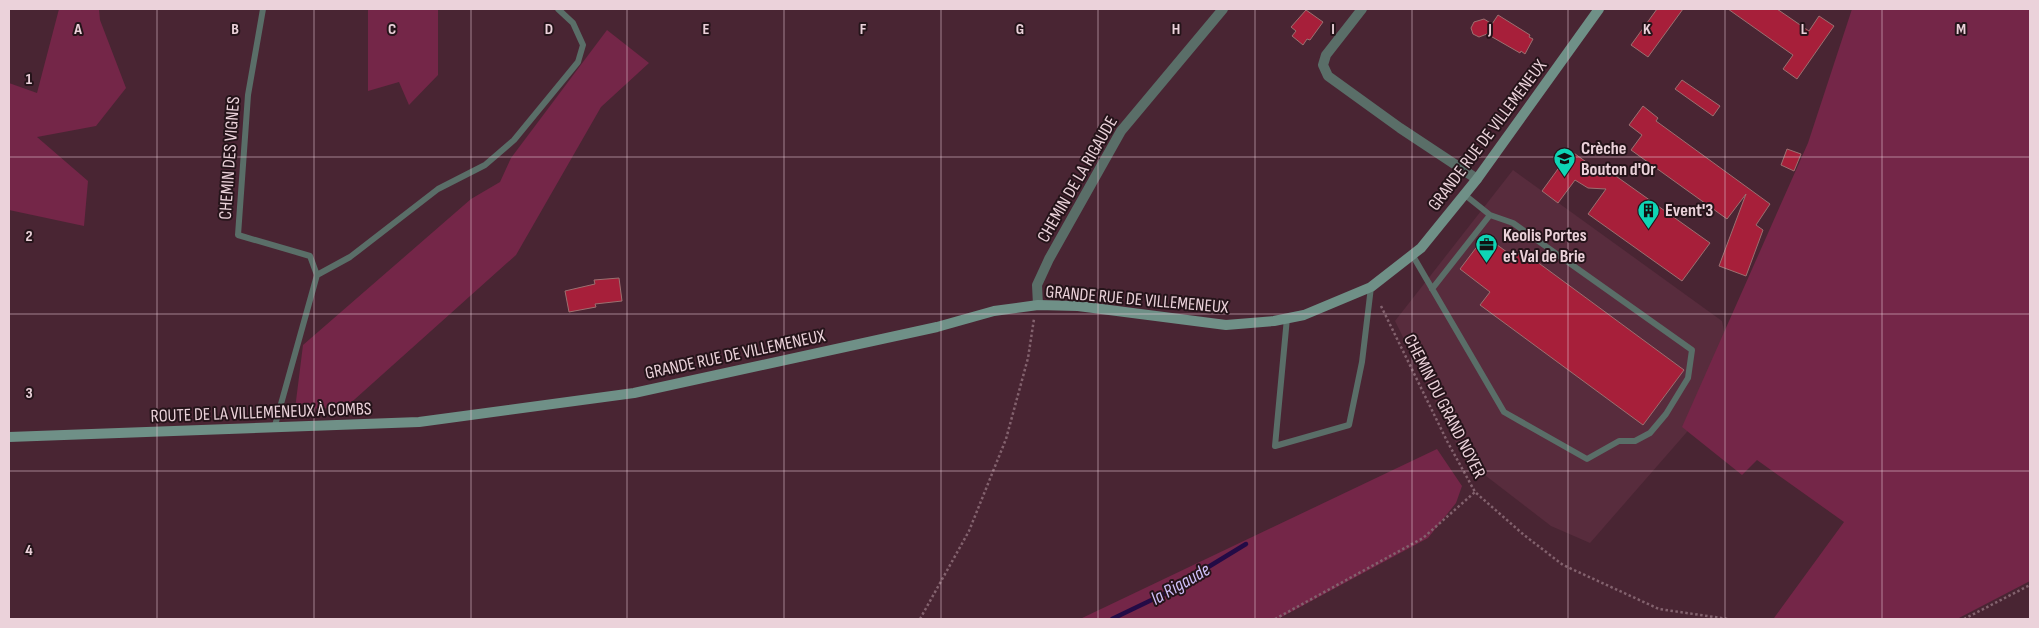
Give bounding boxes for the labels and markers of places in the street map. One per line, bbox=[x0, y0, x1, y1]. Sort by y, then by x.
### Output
place label: Crèche Bouton d'Or bbox=[1581, 138, 1656, 180]
school or university icon: Crèche Bouton d'Or bbox=[1553, 146, 1577, 177]
building icon: Event'3 bbox=[1637, 198, 1661, 229]
place label: Event'3 bbox=[1665, 200, 1713, 221]
place label: Keolis Portes et Val de Brie bbox=[1503, 225, 1587, 267]
office icon: Keolis Portes et Val de Brie bbox=[1475, 233, 1499, 264]

